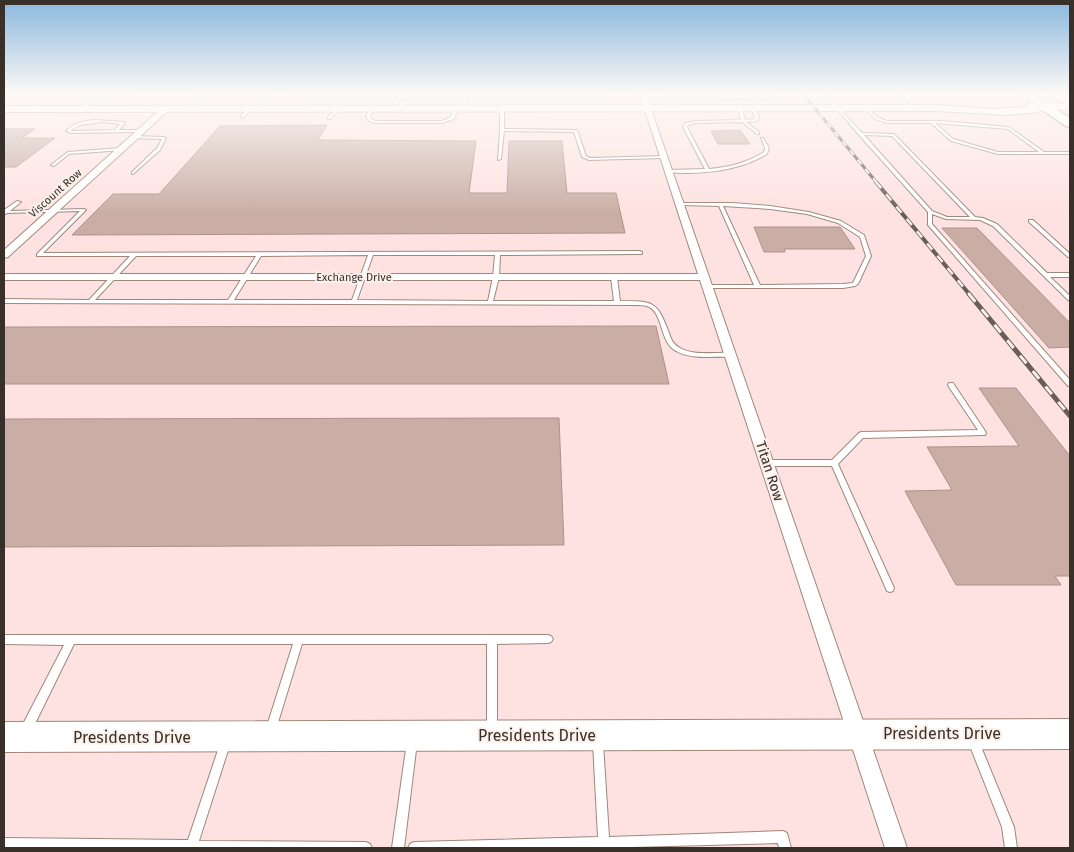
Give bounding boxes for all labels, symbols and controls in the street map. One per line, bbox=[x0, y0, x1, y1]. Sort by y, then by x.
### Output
street label: Viscount Row bbox=[26, 166, 84, 220]
street label: Exchange Drive bbox=[316, 271, 392, 284]
street label: Titan Row bbox=[752, 439, 787, 503]
street label: Presidents Drive bbox=[883, 724, 1001, 743]
street label: Presidents Drive bbox=[478, 726, 596, 745]
street label: Presidents Drive bbox=[73, 728, 191, 747]

